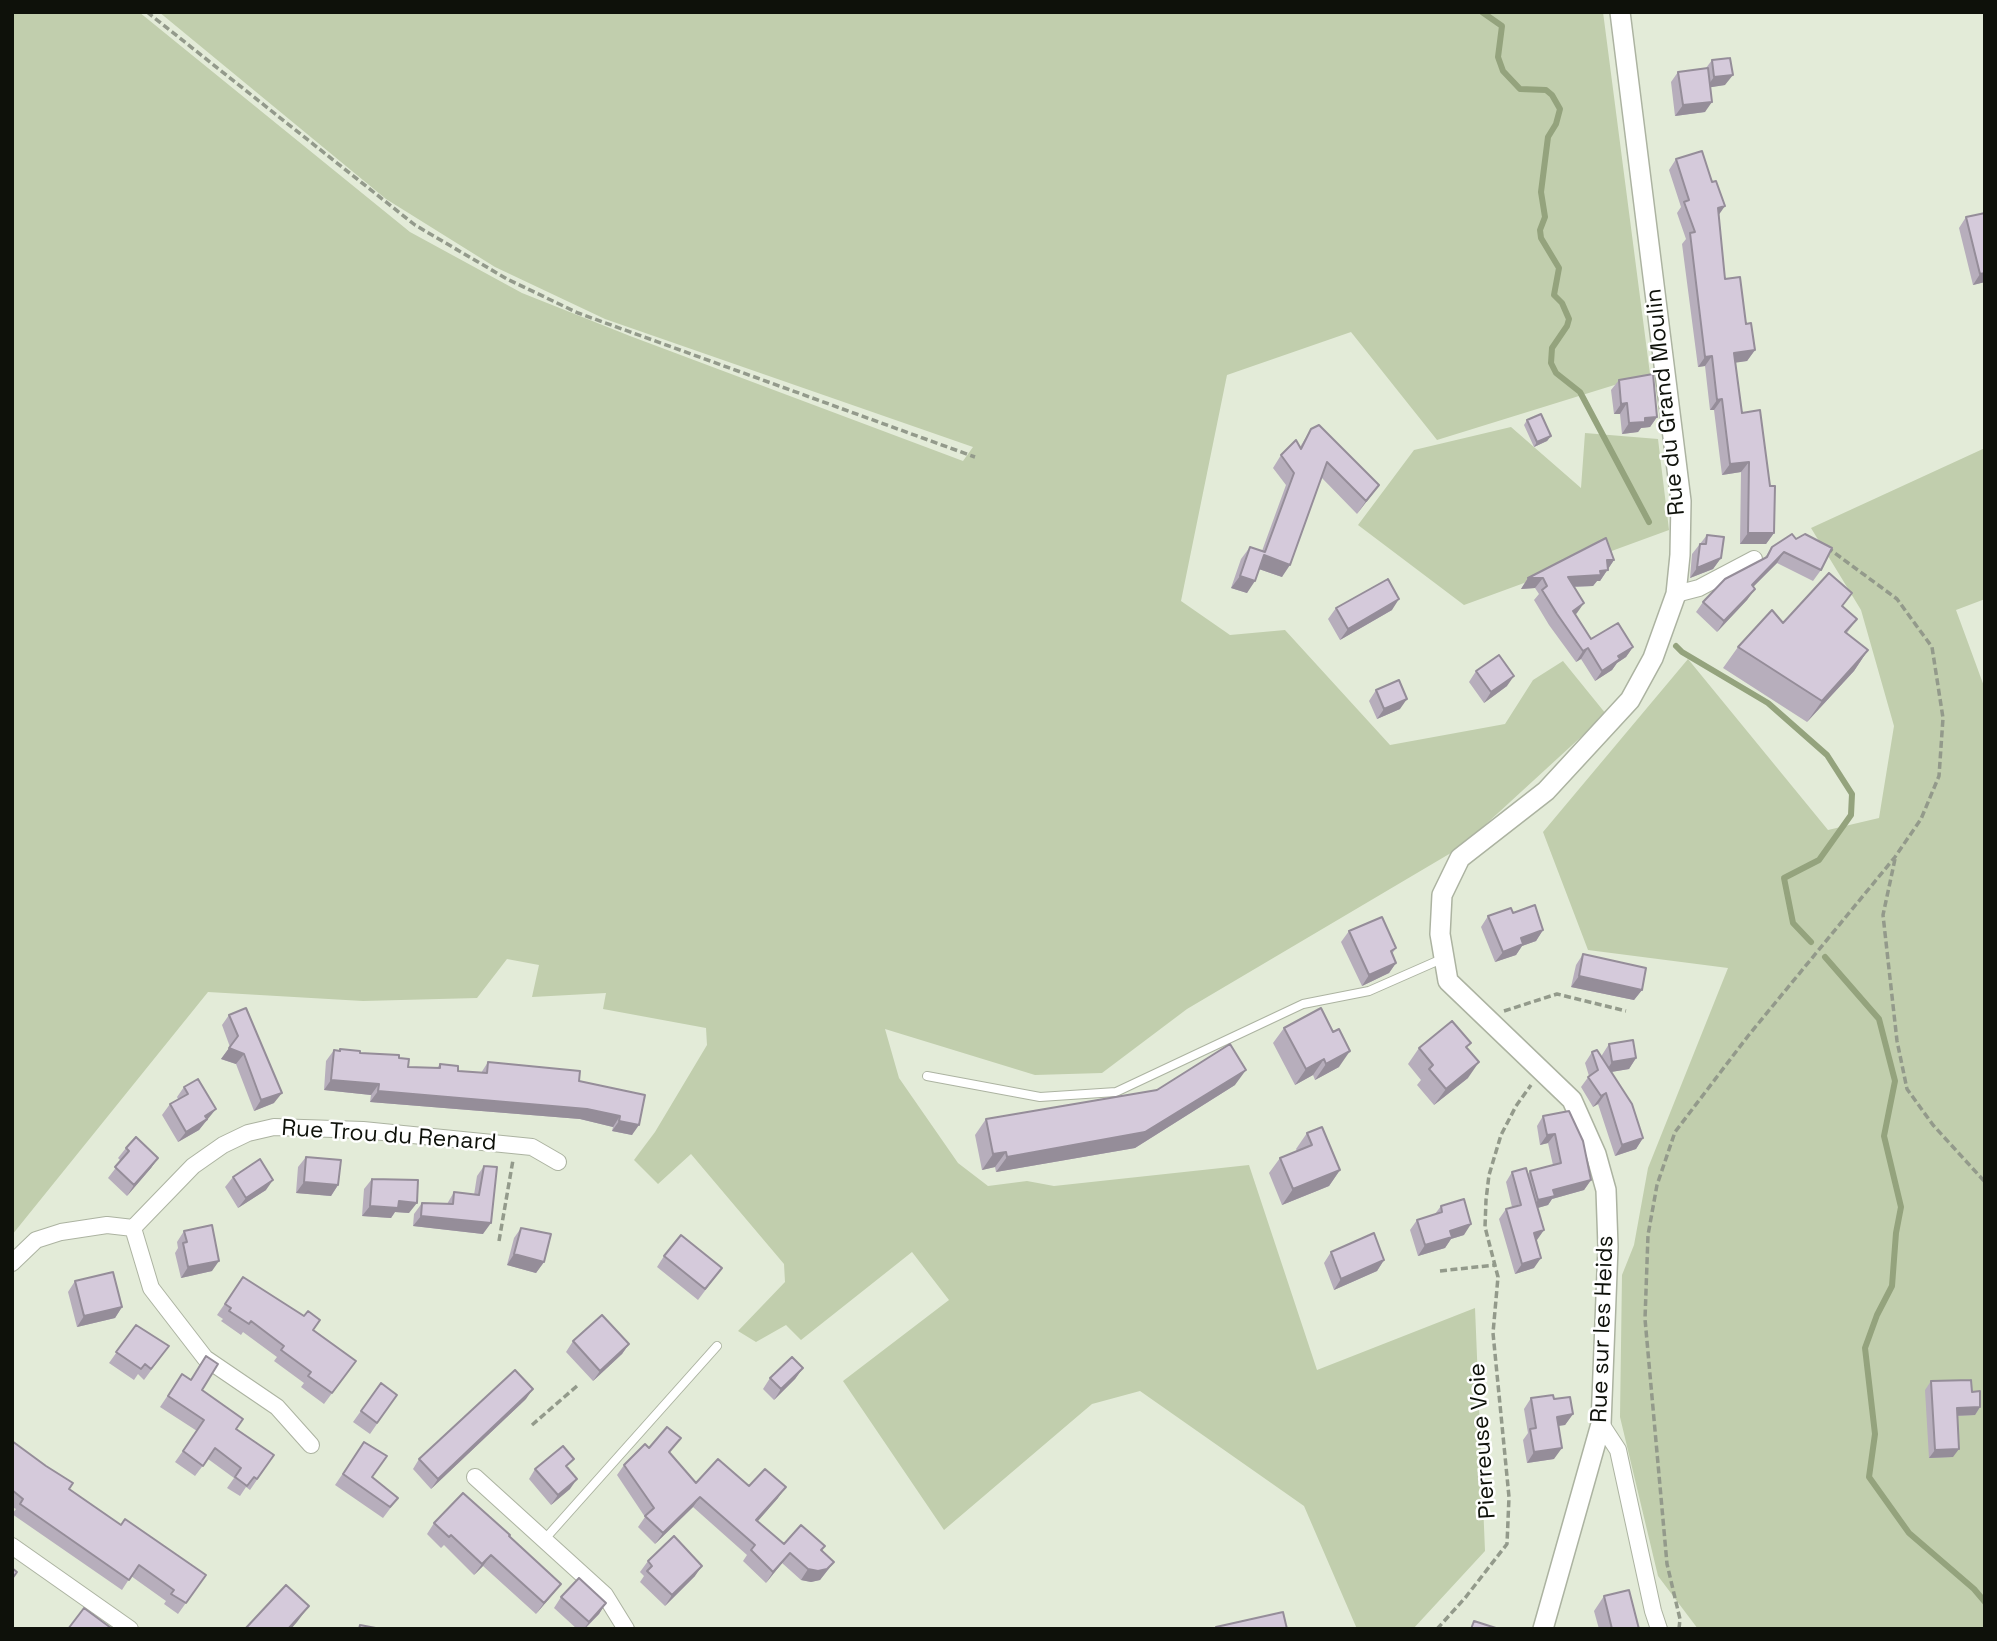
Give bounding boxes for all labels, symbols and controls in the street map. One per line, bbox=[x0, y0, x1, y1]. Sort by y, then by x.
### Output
street label: Rue du Grand Moulin bbox=[1640, 287, 1692, 517]
street label: Rue Trou du Renard bbox=[280, 1115, 498, 1157]
street label: Rue sur les Heids bbox=[1586, 1235, 1620, 1423]
street label: Pierreuse Voie bbox=[1464, 1362, 1502, 1520]

